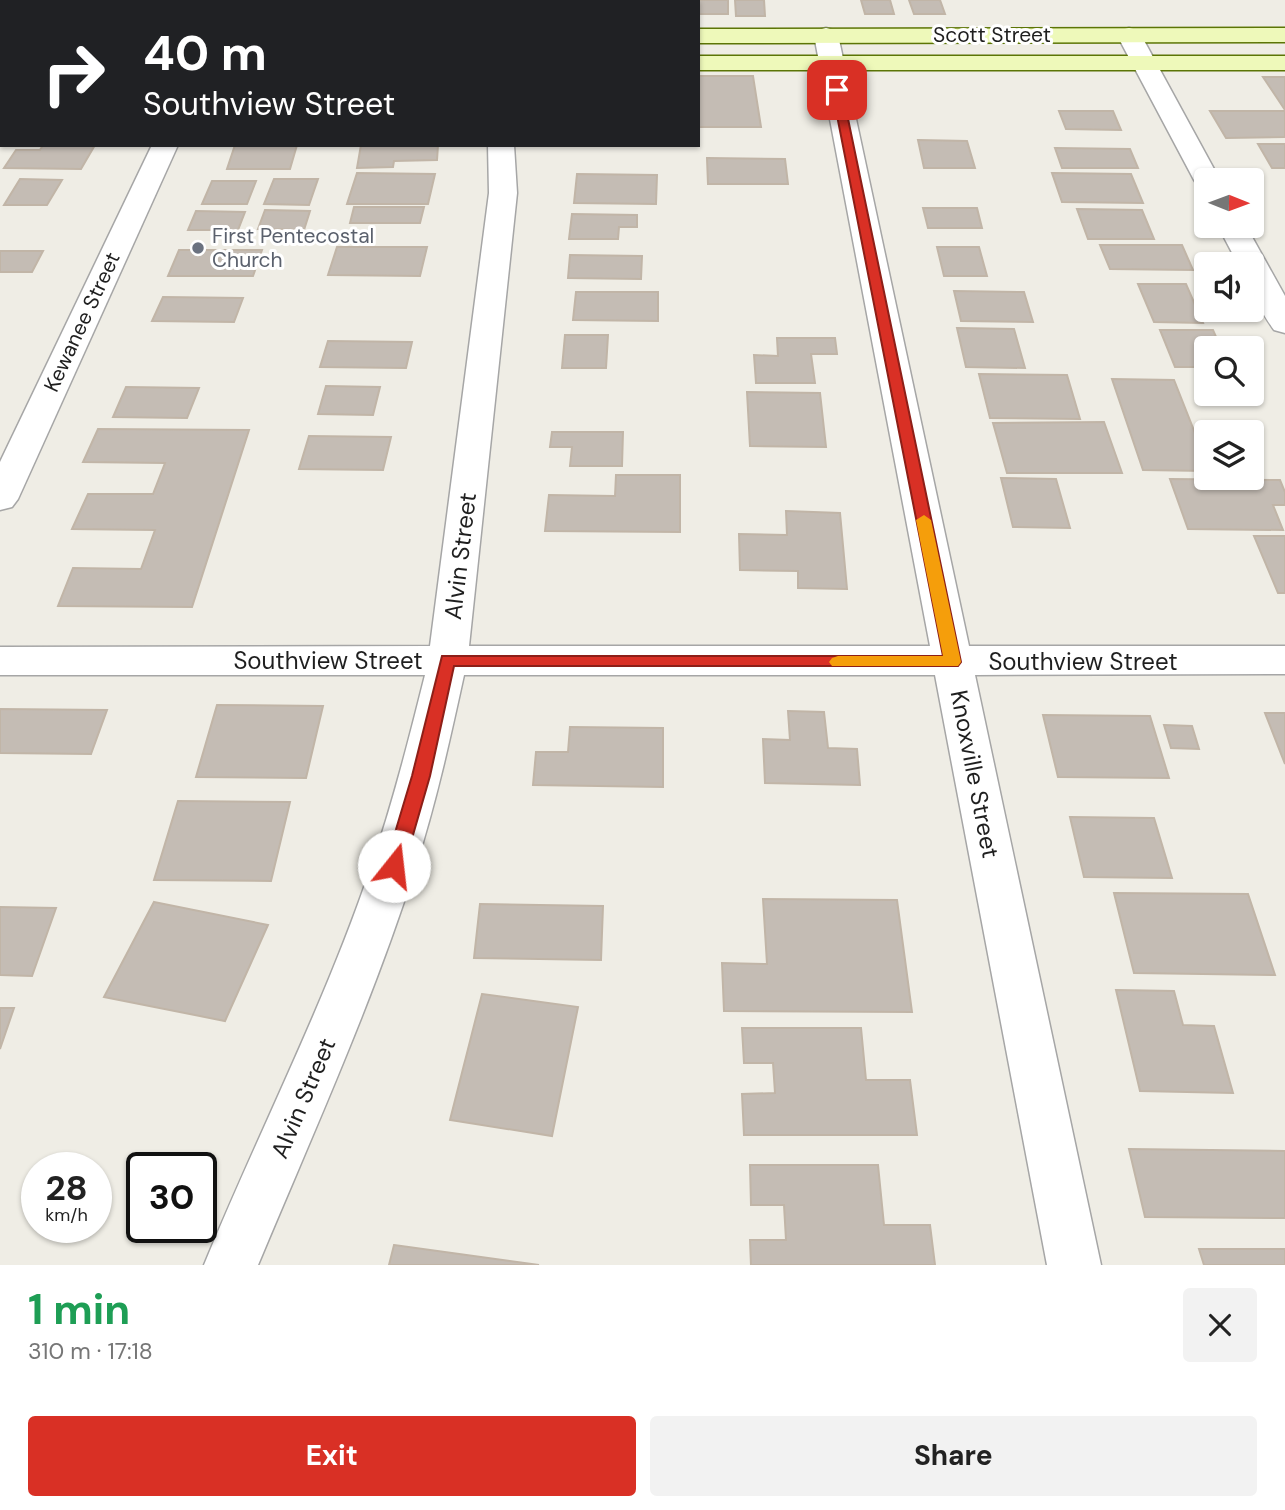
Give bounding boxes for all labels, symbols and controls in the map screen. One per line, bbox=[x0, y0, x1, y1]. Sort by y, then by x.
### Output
text: 40 m bbox=[143, 21, 267, 85]
street label: Scott Street bbox=[933, 21, 1051, 49]
icon: right bbox=[28, 28, 119, 119]
pin bbox=[807, 60, 867, 120]
icon: arrive bbox=[818, 71, 856, 109]
text: Southview Street bbox=[143, 83, 395, 125]
north arrow bbox=[1194, 168, 1264, 238]
map controls bbox=[1194, 168, 1264, 490]
place label: First Pentecostal Church bbox=[212, 222, 374, 274]
marker: First Pentecostal Church bbox=[190, 240, 206, 256]
street label: Kewanee Street bbox=[37, 248, 127, 396]
button: sound bbox=[1194, 252, 1264, 322]
button: search bbox=[1194, 336, 1264, 406]
button: layers bbox=[1194, 420, 1264, 490]
street label: Alvin Street bbox=[437, 491, 483, 621]
street label: Southview Street bbox=[233, 645, 423, 676]
street label: Southview Street bbox=[988, 646, 1178, 677]
street label: Knoxville Street bbox=[944, 687, 1006, 861]
position arrow bbox=[357, 829, 431, 903]
street label: Alvin Street bbox=[264, 1033, 342, 1163]
speed limit sign: 30 bbox=[126, 1152, 217, 1243]
text: 28 bbox=[45, 1165, 88, 1211]
text: km/h bbox=[45, 1203, 88, 1227]
text: 1 min bbox=[28, 1282, 130, 1337]
button: close bbox=[1183, 1288, 1257, 1362]
text: 310 m · 17:18 bbox=[28, 1336, 153, 1366]
button: Exit bbox=[28, 1416, 636, 1496]
button: Share bbox=[650, 1416, 1257, 1496]

